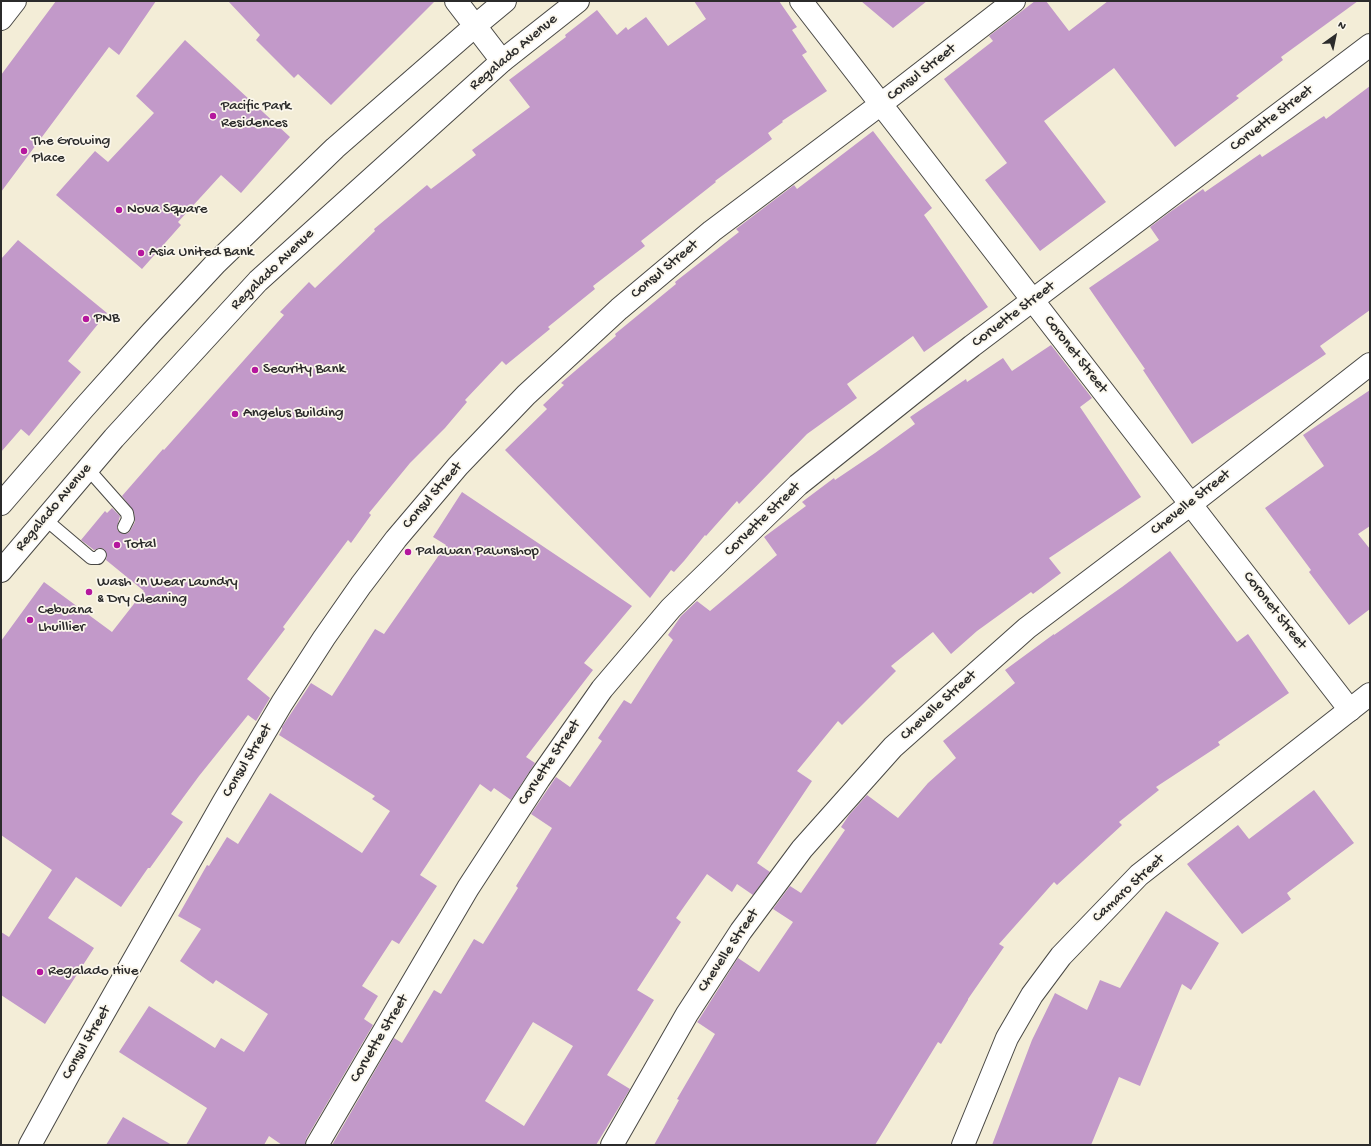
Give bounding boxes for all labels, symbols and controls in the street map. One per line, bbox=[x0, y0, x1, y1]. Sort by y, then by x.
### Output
street label: Regalado Avenue bbox=[466, 11, 562, 95]
north arrow bbox=[1315, 16, 1355, 56]
text: N bbox=[1335, 19, 1348, 33]
street label: Consul Street bbox=[884, 41, 960, 105]
street label: Corvette Street bbox=[1227, 82, 1317, 156]
place label: Pacific Park Residences bbox=[221, 98, 291, 133]
marker: Pacific Park Residences bbox=[208, 111, 218, 121]
place label: The Growing Place bbox=[32, 133, 110, 168]
marker: The Growing Place bbox=[19, 146, 29, 156]
place label: Nova Square bbox=[127, 201, 207, 219]
marker: Nova Square bbox=[114, 205, 124, 215]
street label: Regalado Avenue bbox=[227, 226, 319, 314]
street label: Consul Street bbox=[628, 237, 702, 303]
place label: Asia United Bank bbox=[149, 244, 254, 262]
marker: Asia United Bank bbox=[136, 248, 146, 258]
street label: Corvette Street bbox=[969, 278, 1059, 352]
place label: PNB bbox=[94, 310, 120, 328]
street label: Coronet Street bbox=[1039, 313, 1111, 397]
marker: PNB bbox=[81, 314, 91, 324]
place label: Security Bank bbox=[263, 361, 345, 379]
marker: Security Bank bbox=[250, 365, 260, 375]
place label: Angelus Building bbox=[243, 405, 344, 423]
marker: Angelus Building bbox=[230, 409, 240, 419]
street label: Consul Street bbox=[399, 459, 467, 533]
street label: Regalado Avenue bbox=[12, 460, 96, 556]
street label: Chevelle Street bbox=[1148, 466, 1234, 540]
street label: Corvette Street bbox=[721, 479, 805, 561]
place label: Total bbox=[125, 536, 156, 554]
marker: Total bbox=[112, 540, 122, 550]
place label: Palawan Pawnshop bbox=[416, 543, 539, 561]
marker: Palawan Pawnshop bbox=[403, 547, 413, 557]
street label: Coronet Street bbox=[1238, 569, 1310, 653]
place label: Wash ‘n Wear Laundry & Dry Cleaning bbox=[97, 574, 238, 609]
marker: Wash ‘n Wear Laundry & Dry Cleaning bbox=[84, 587, 94, 597]
place label: Cebuana Lhuillier bbox=[38, 602, 93, 637]
marker: Cebuana Lhuillier bbox=[25, 615, 35, 625]
street label: Chevelle Street bbox=[897, 667, 981, 745]
street label: Corvette Street bbox=[515, 717, 585, 809]
street label: Consul Street bbox=[219, 721, 277, 801]
street label: Camaro Street bbox=[1089, 851, 1169, 927]
street label: Chevelle Street bbox=[695, 906, 763, 996]
place label: Regalado Hive bbox=[48, 963, 138, 981]
marker: Regalado Hive bbox=[35, 967, 45, 977]
street label: Corvette Street bbox=[347, 992, 413, 1086]
street label: Consul Street bbox=[59, 1003, 115, 1083]

